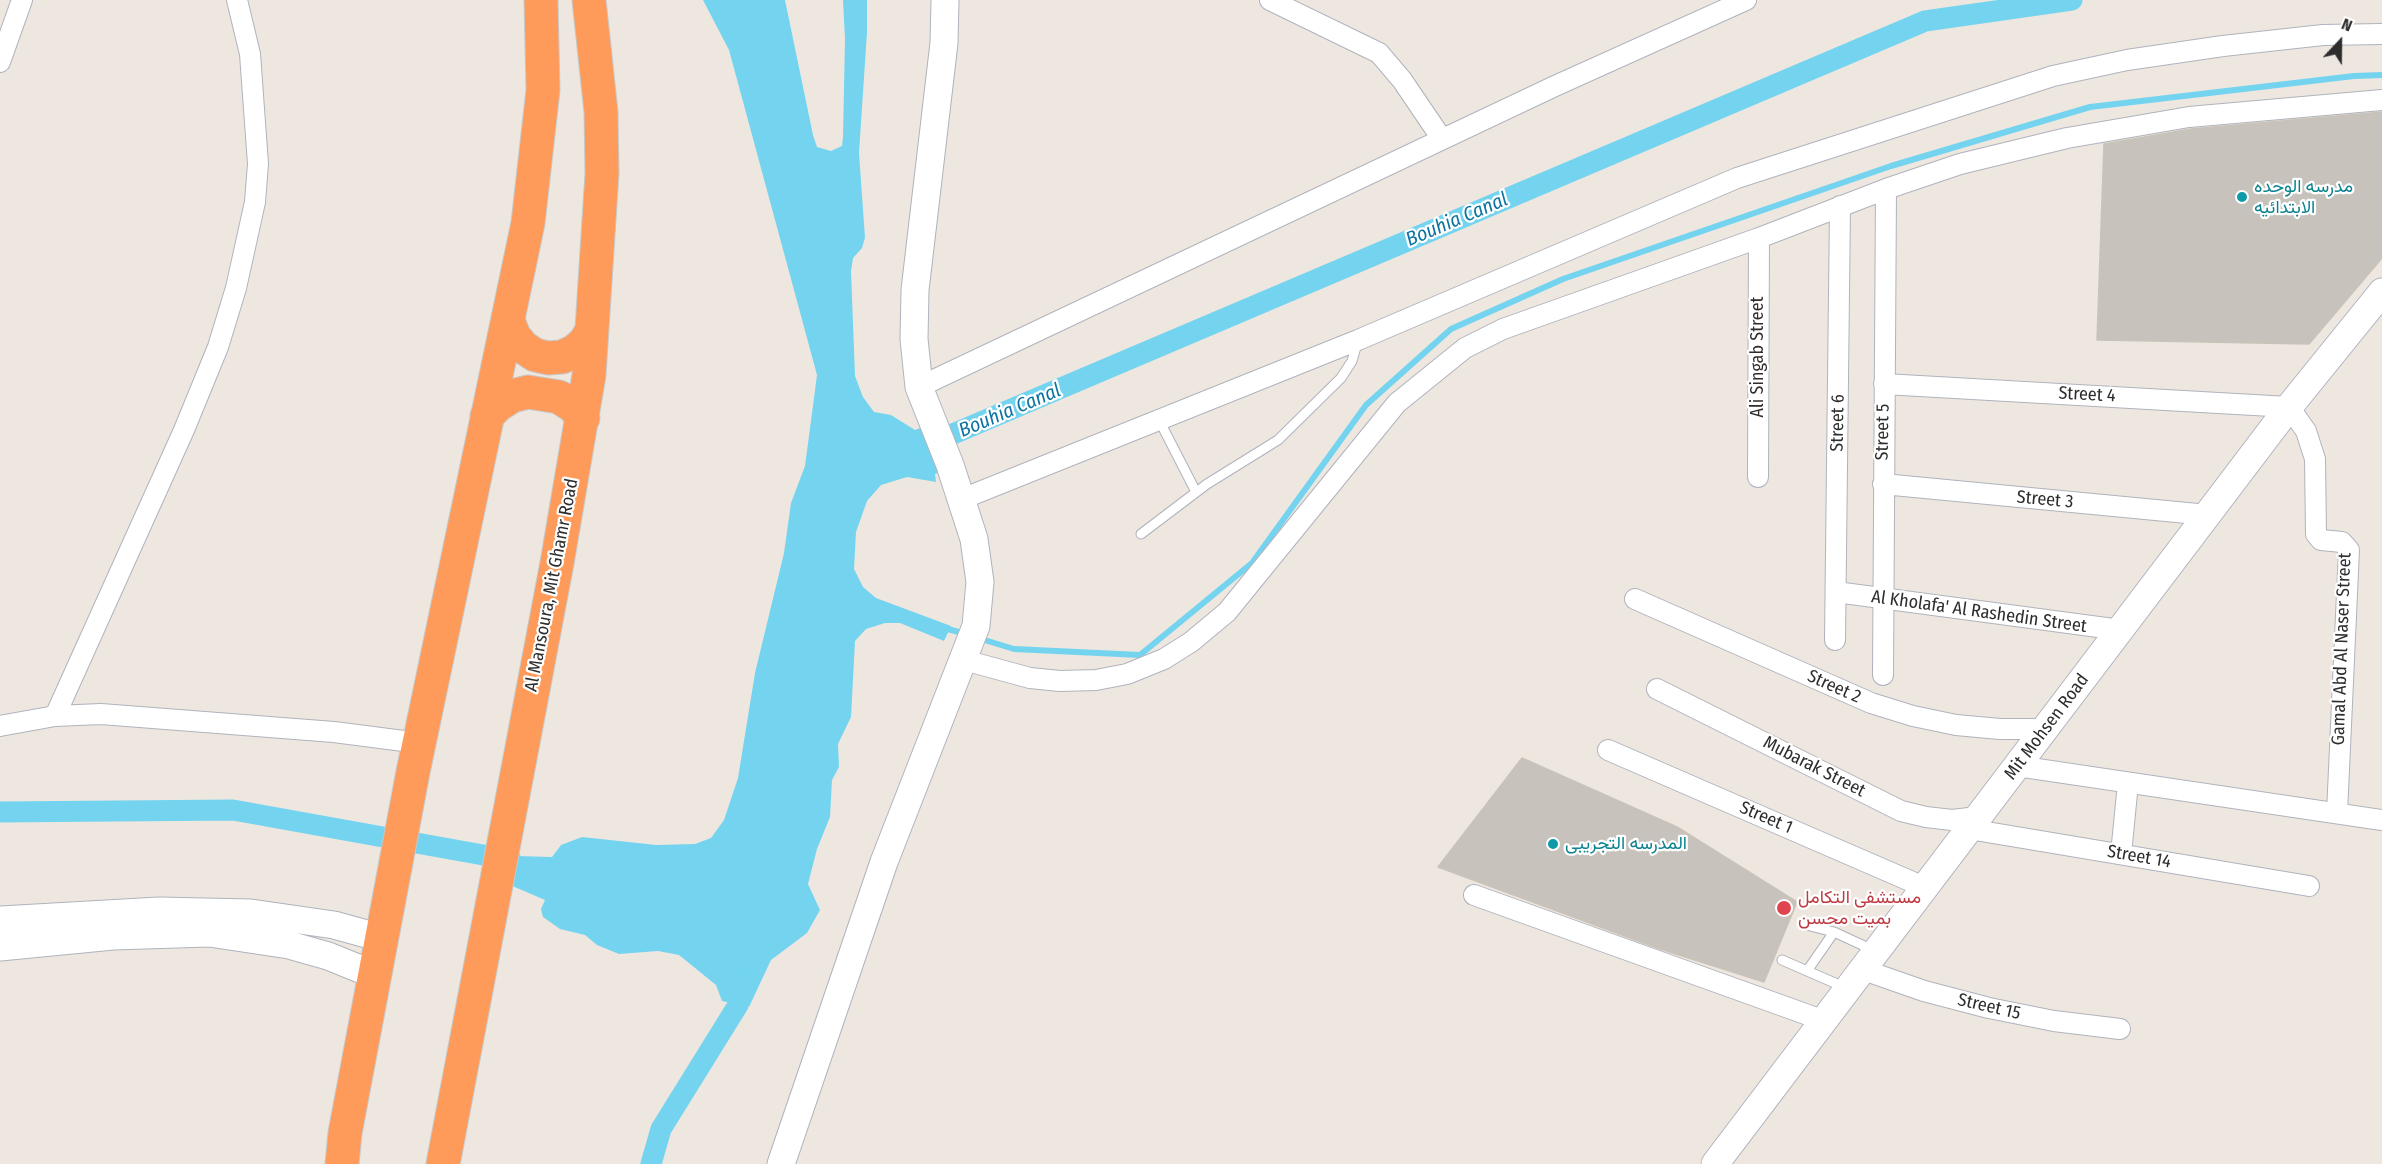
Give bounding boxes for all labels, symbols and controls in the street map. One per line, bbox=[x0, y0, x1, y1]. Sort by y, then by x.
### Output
north arrow bbox=[2310, 12, 2370, 72]
text: N bbox=[2339, 14, 2355, 35]
place label: مدرسه الوحده الابتدائيه bbox=[2254, 176, 2353, 219]
water label: Bouhia Canal bbox=[1402, 188, 1512, 252]
marker: مدرسه الوحده الابتدائيه bbox=[2235, 190, 2249, 204]
street label: Ali Singab Street bbox=[1747, 297, 1769, 417]
water label: Bouhia Canal bbox=[955, 379, 1065, 443]
street label: Street 4 bbox=[2058, 383, 2116, 407]
street label: Street 6 bbox=[1827, 394, 1849, 452]
street label: Street 5 bbox=[1872, 403, 1894, 461]
street label: Al Mansoura, Mit Ghamr Road bbox=[521, 477, 583, 693]
street label: Street 3 bbox=[2016, 487, 2074, 513]
street label: Gamal Abd Al Naser Street bbox=[2328, 552, 2356, 746]
street label: Al Kholafa' Al Rashedin Street bbox=[1870, 586, 2088, 638]
street label: Street 2 bbox=[1804, 666, 1864, 708]
street label: Mit Mohsen Road bbox=[2000, 670, 2094, 784]
street label: Mubarak Street bbox=[1759, 732, 1869, 802]
street label: Street 1 bbox=[1736, 797, 1796, 839]
place label: المدرسه التجريبى bbox=[1565, 833, 1687, 855]
marker: المدرسه التجريبى bbox=[1546, 837, 1560, 851]
street label: Street 14 bbox=[2106, 841, 2172, 873]
place label: مستشفى التكامل بميت محسن bbox=[1798, 887, 1921, 930]
marker: مستشفى التكامل بميت محسن bbox=[1775, 899, 1793, 917]
street label: Street 15 bbox=[1956, 989, 2022, 1025]

